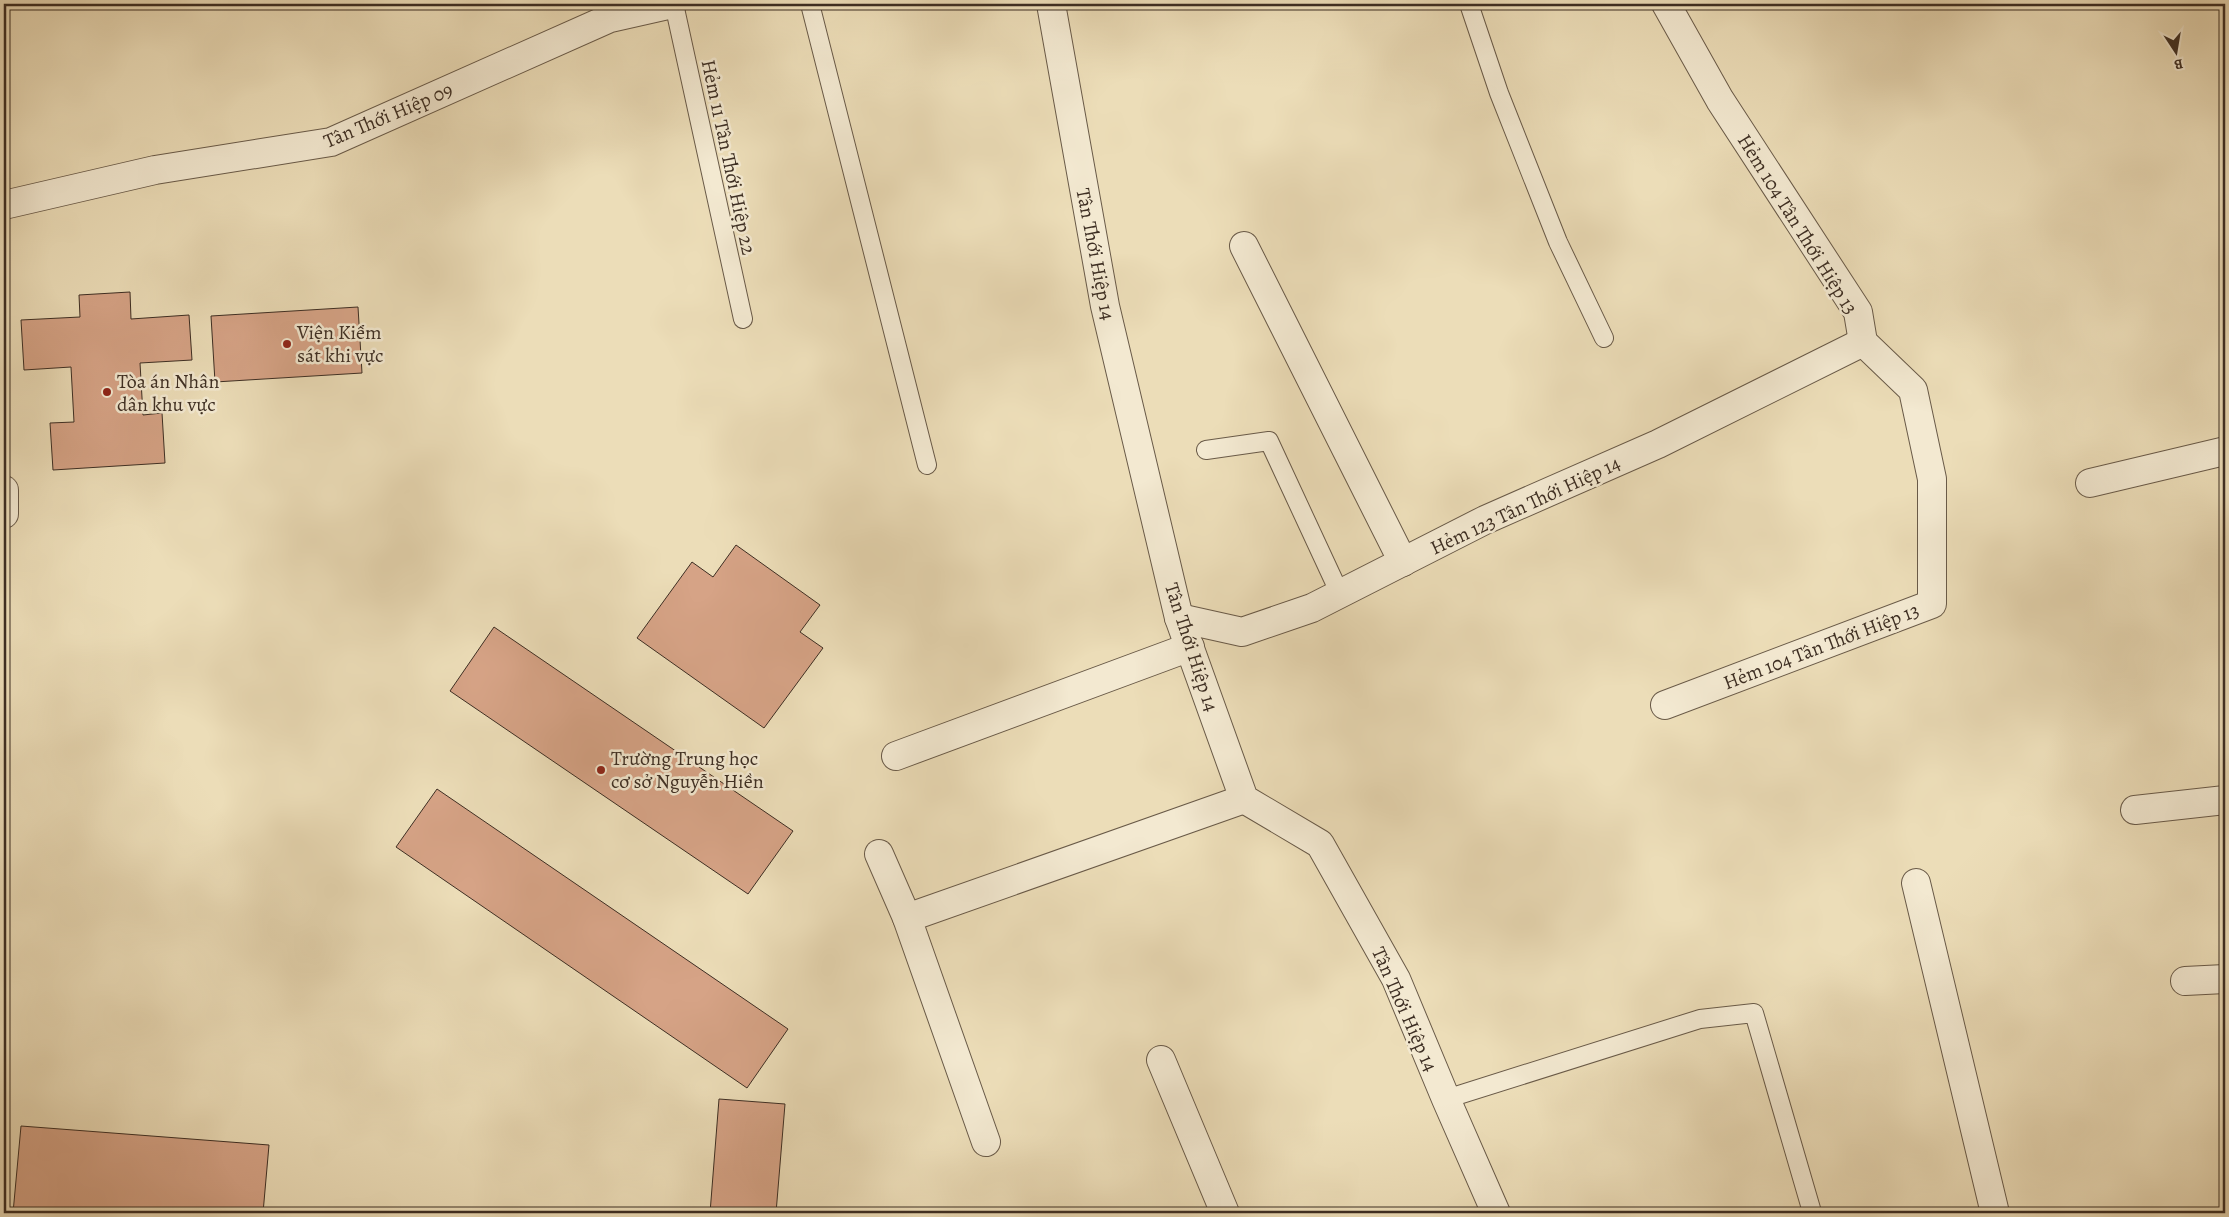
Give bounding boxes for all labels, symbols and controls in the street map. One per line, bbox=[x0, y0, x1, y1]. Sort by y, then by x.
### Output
north arrow bbox=[2152, 28, 2202, 78]
text: B bbox=[2172, 54, 2185, 74]
street label: Hẻm 11 Tân Thới Hiệp 22 bbox=[695, 57, 762, 258]
street label: Tân Thới Hiệp 09 bbox=[320, 76, 457, 155]
street label: Hẻm 104 Tân Thới Hiệp 13 bbox=[1731, 129, 1864, 320]
street label: Tân Thới Hiệp 14 bbox=[1069, 186, 1122, 322]
place label: Viện Kiểm sát khi vực bbox=[296, 319, 384, 369]
marker: Viện Kiểm sát khi vực bbox=[281, 338, 293, 350]
place label: Tòa án Nhân dân khu vực bbox=[117, 368, 220, 418]
marker: Tòa án Nhân dân khu vực bbox=[101, 386, 113, 398]
street label: Hẻm 123 Tân Thới Hiệp 14 bbox=[1426, 450, 1625, 561]
street label: Tân Thới Hiệp 14 bbox=[1158, 579, 1225, 715]
street label: Hẻm 104 Tân Thới Hiệp 13 bbox=[1719, 597, 1923, 696]
place label: Trường Trung học cơ sở Nguyễn Hiền bbox=[611, 745, 764, 795]
marker: Trường Trung học cơ sở Nguyễn Hiền bbox=[595, 764, 607, 776]
street label: Tân Thới Hiệp 14 bbox=[1365, 943, 1444, 1076]

